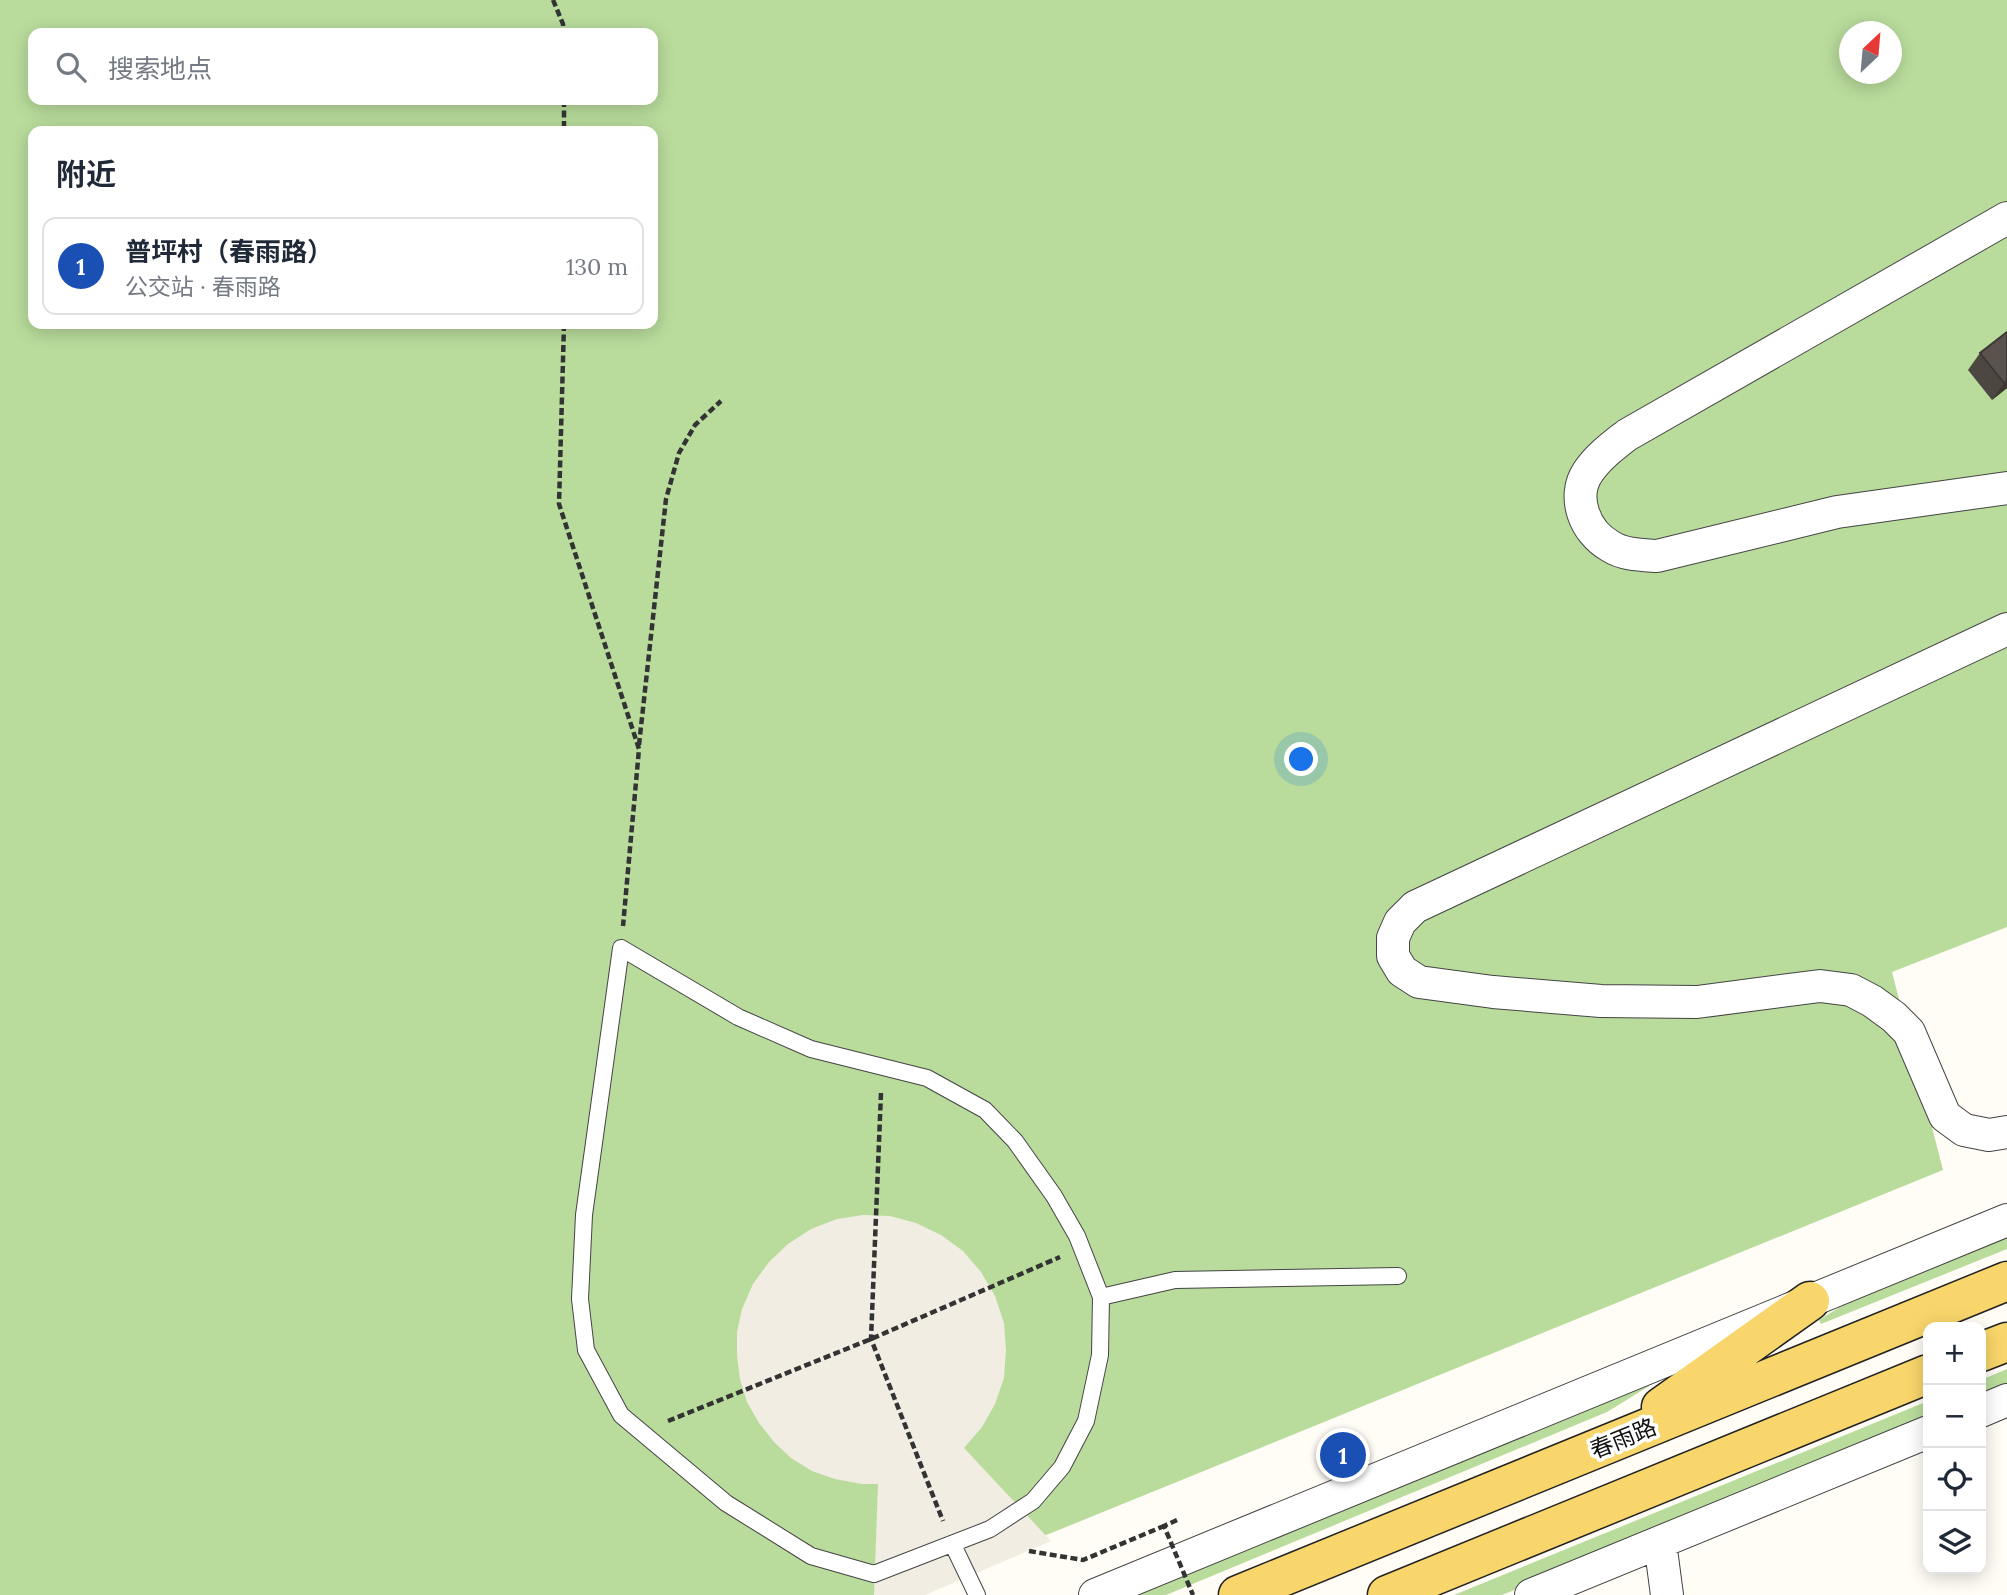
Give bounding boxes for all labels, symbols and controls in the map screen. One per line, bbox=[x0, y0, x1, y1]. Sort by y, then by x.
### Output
north arrow bbox=[1839, 21, 1902, 84]
search box bbox=[28, 28, 658, 105]
icon: search bbox=[52, 48, 90, 86]
text: 搜索地点 bbox=[108, 52, 212, 85]
text: 附近 bbox=[56, 155, 116, 193]
text: 普坪村（春雨路） bbox=[125, 235, 333, 268]
text: 1 bbox=[76, 252, 86, 281]
text: 130 m bbox=[566, 252, 628, 281]
text: 公交站 · 春雨路 bbox=[125, 272, 281, 301]
your location bbox=[1284, 742, 1318, 776]
map controls bbox=[1923, 1322, 1986, 1574]
button: + bbox=[1923, 1322, 1986, 1385]
button: − bbox=[1923, 1385, 1986, 1448]
street label: 春雨路 bbox=[1586, 1412, 1660, 1464]
pin: 1 bbox=[1320, 1429, 1366, 1481]
button: locate bbox=[1923, 1448, 1986, 1511]
button: layers bbox=[1923, 1511, 1986, 1574]

